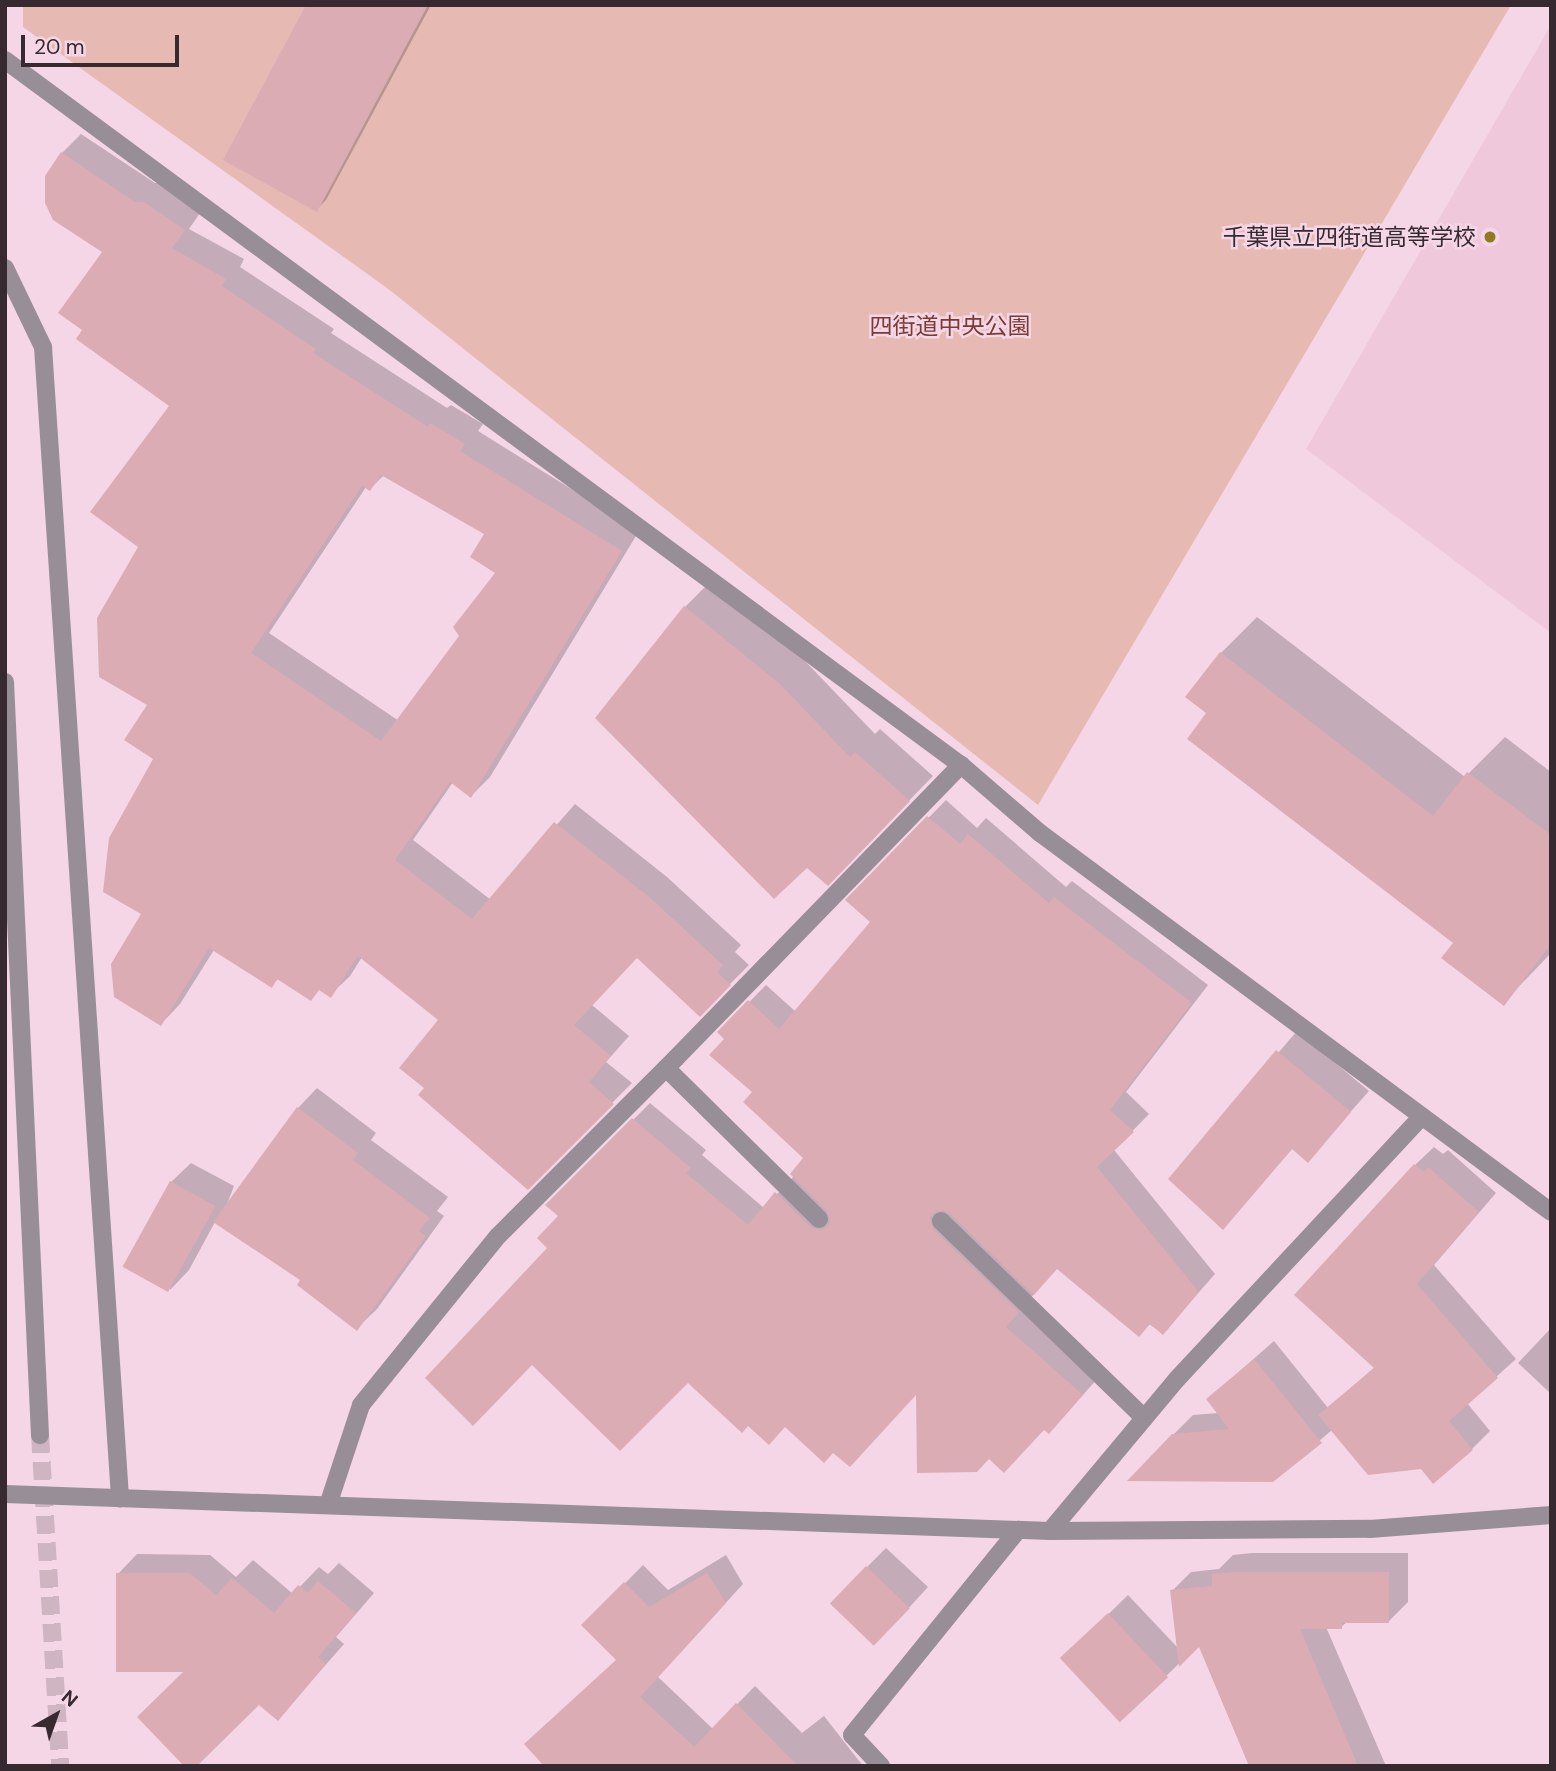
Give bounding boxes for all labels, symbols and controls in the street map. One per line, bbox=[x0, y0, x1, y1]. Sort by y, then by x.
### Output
scale bar bbox=[24, 21, 182, 65]
text: 20 m bbox=[34, 33, 85, 61]
place label: 千葉県立四街道高等学校 bbox=[1223, 223, 1476, 251]
marker: 千葉県立四街道高等学校 bbox=[1482, 229, 1498, 245]
park label: 四街道中央公園 bbox=[870, 312, 1030, 340]
north arrow bbox=[21, 1680, 91, 1750]
text: N bbox=[56, 1684, 83, 1713]

